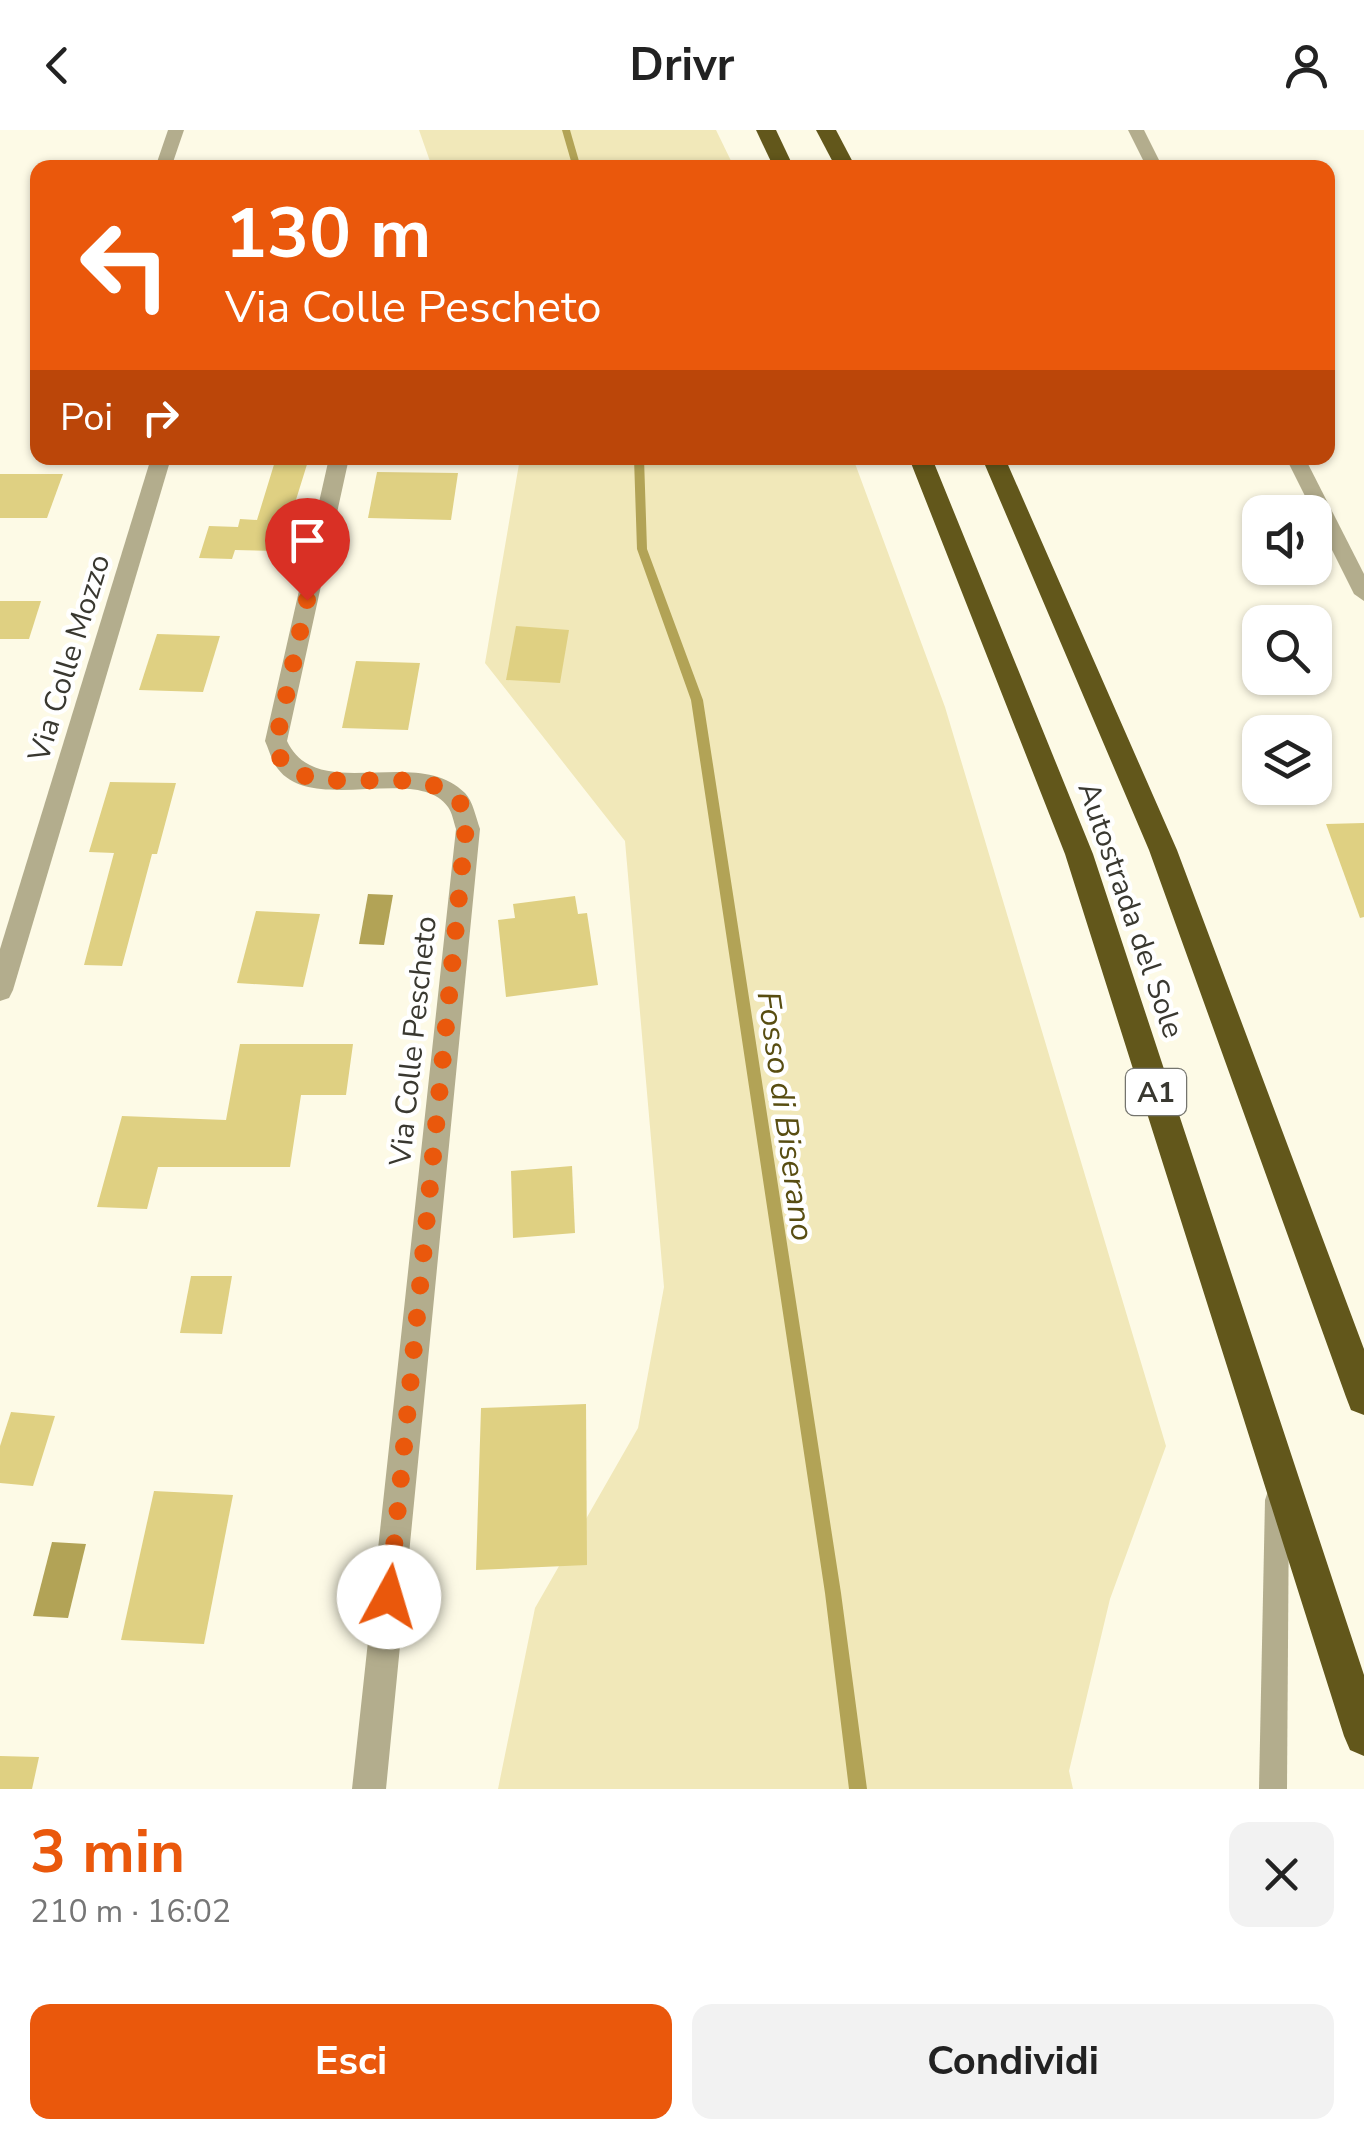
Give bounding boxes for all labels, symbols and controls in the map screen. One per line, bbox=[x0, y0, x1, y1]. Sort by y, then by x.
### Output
text: Drivr bbox=[630, 35, 734, 96]
icon: back bbox=[30, 38, 85, 93]
icon: person bbox=[1279, 38, 1334, 93]
text: 130 m bbox=[225, 186, 431, 282]
icon: left bbox=[60, 200, 190, 330]
text: Via Colle Pescheto bbox=[225, 277, 601, 338]
icon: right bbox=[133, 390, 188, 445]
text: Poi bbox=[60, 392, 113, 443]
map controls bbox=[1242, 495, 1332, 805]
button: sound bbox=[1242, 495, 1332, 585]
pin bbox=[265, 498, 350, 601]
icon: arrive bbox=[280, 513, 335, 568]
street label: Via Colle Mozzo bbox=[18, 550, 120, 768]
button: search bbox=[1242, 605, 1332, 695]
button: layers bbox=[1242, 715, 1332, 805]
street label: Autostrada del Sole bbox=[1068, 777, 1194, 1044]
street label: Via Colle Pescheto bbox=[380, 914, 447, 1169]
water label: Fosso di Biserano bbox=[747, 989, 824, 1244]
road number: A1 bbox=[1126, 1069, 1186, 1115]
position arrow bbox=[337, 1545, 441, 1649]
text: 3 min bbox=[30, 1811, 185, 1893]
button: close bbox=[1229, 1822, 1334, 1927]
text: 210 m · 16:02 bbox=[30, 1890, 231, 1933]
button: Esci bbox=[30, 2004, 672, 2119]
button: Condividi bbox=[692, 2004, 1334, 2119]

